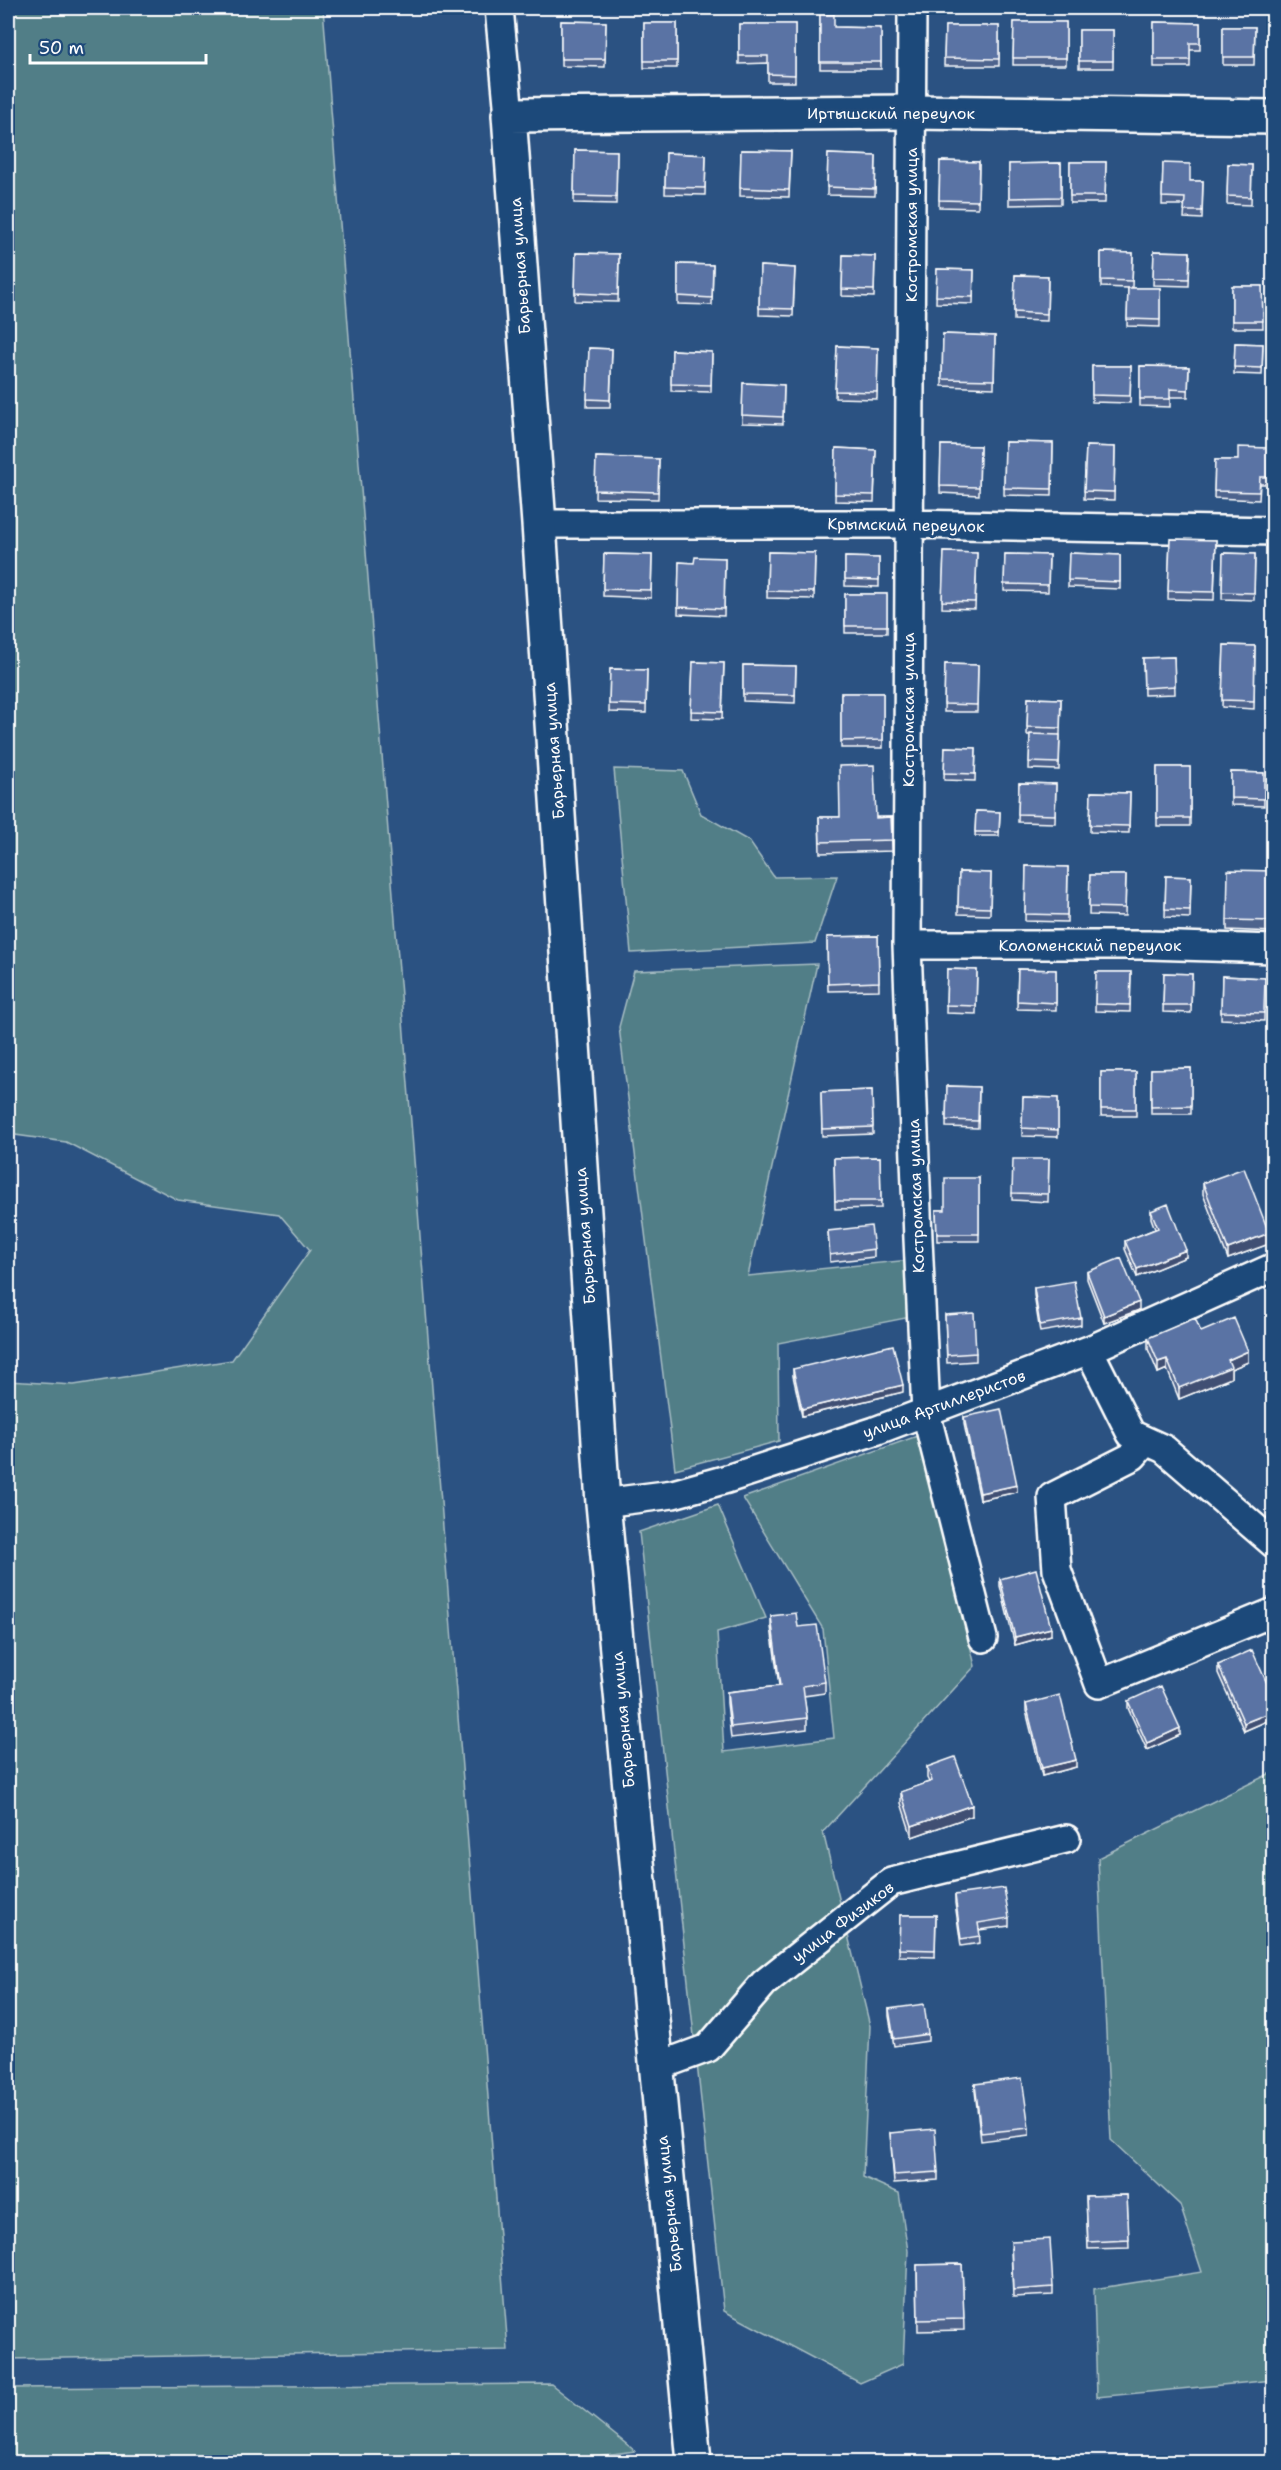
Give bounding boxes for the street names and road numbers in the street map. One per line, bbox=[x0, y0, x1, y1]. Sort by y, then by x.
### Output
street label: Иртышский переулок bbox=[807, 103, 976, 124]
street label: Костромская улица bbox=[901, 148, 922, 302]
street label: Барьерная улица bbox=[505, 197, 535, 335]
street label: Крымский переулок bbox=[827, 513, 985, 537]
street label: Костромская улица bbox=[898, 633, 919, 787]
street label: Барьерная улица bbox=[539, 682, 569, 820]
street label: Коломенский переулок bbox=[999, 935, 1182, 956]
street label: Костромская улица bbox=[903, 1118, 929, 1274]
street label: Барьерная улица bbox=[570, 1167, 600, 1305]
street label: улица Артиллеристов bbox=[860, 1365, 1028, 1443]
street label: Барьерная улица bbox=[607, 1651, 639, 1789]
street label: улица Физиков bbox=[788, 1877, 898, 1967]
street label: Барьерная улица bbox=[651, 2135, 687, 2273]

